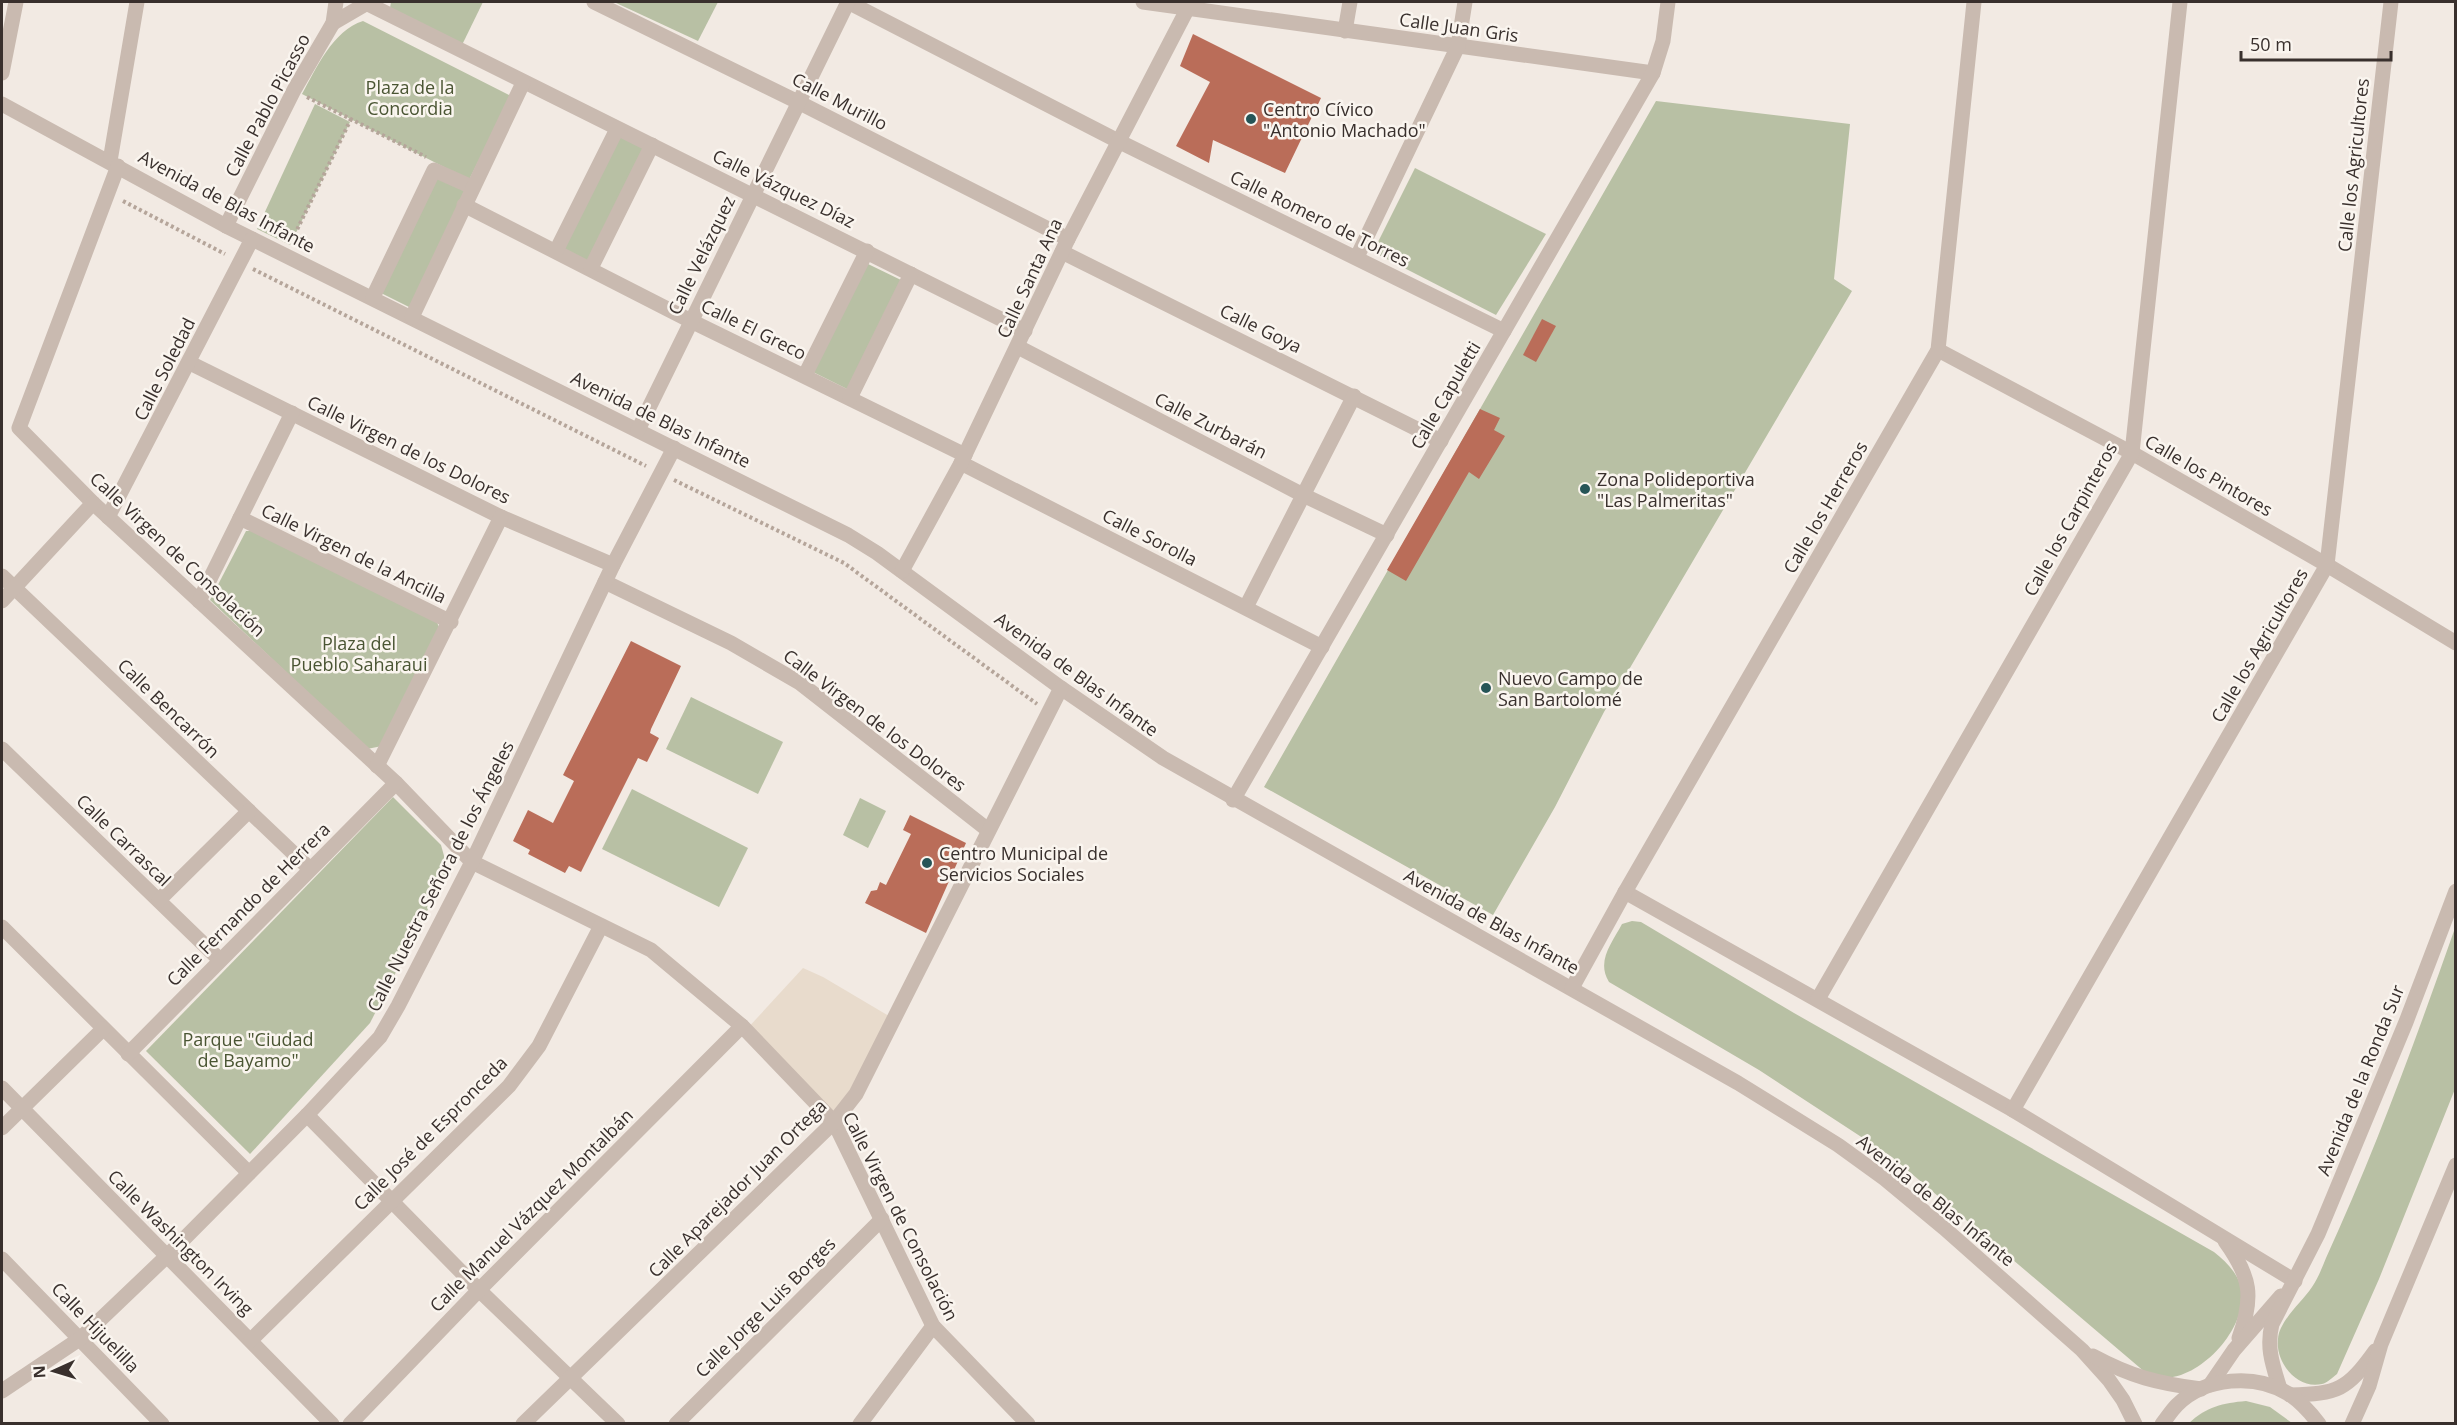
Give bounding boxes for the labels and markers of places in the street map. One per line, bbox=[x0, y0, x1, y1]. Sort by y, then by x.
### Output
place label: Centro Cívico "Antonio Machado" bbox=[1263, 97, 1426, 142]
marker: Centro Cívico "Antonio Machado" bbox=[1244, 112, 1258, 126]
place label: Zona Polideportiva "Las Palmeritas" bbox=[1597, 467, 1755, 512]
marker: Zona Polideportiva "Las Palmeritas" bbox=[1578, 482, 1592, 496]
place label: Nuevo Campo de San Bartolomé bbox=[1498, 666, 1643, 711]
marker: Nuevo Campo de San Bartolomé bbox=[1479, 681, 1493, 695]
place label: Centro Municipal de Servicios Sociales bbox=[939, 841, 1108, 886]
marker: Centro Municipal de Servicios Sociales bbox=[920, 856, 934, 870]

